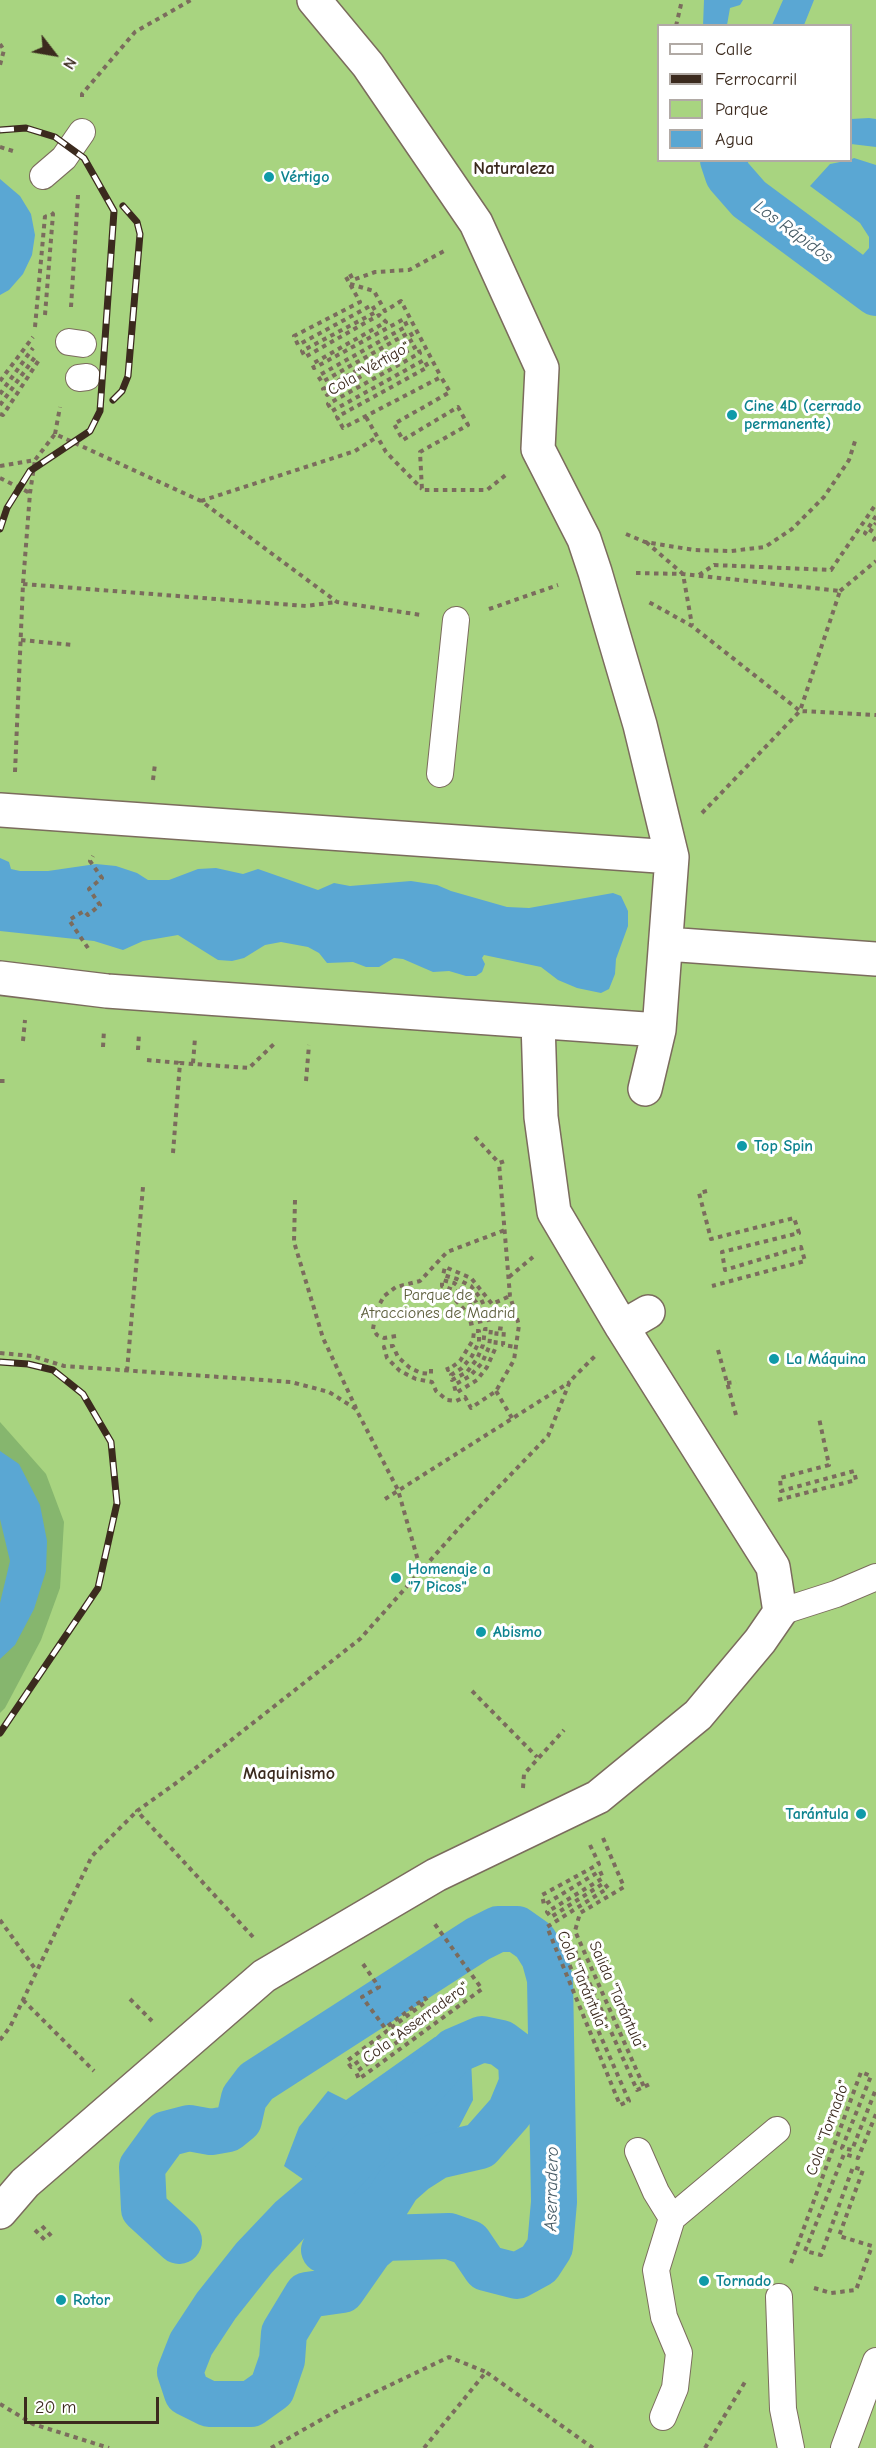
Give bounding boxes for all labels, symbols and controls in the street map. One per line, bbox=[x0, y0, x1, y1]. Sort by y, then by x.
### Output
north arrow bbox=[24, 24, 84, 84]
legend bbox=[657, 24, 852, 162]
text: Calle bbox=[715, 39, 752, 60]
text: N bbox=[59, 54, 80, 72]
text: Ferrocarril bbox=[715, 69, 797, 90]
text: Parque bbox=[715, 99, 768, 120]
text: Agua bbox=[715, 129, 753, 150]
district label: Naturaleza bbox=[473, 158, 555, 180]
place label: Vértigo bbox=[281, 167, 330, 187]
marker: Vértigo bbox=[262, 170, 276, 184]
water label: Los Rápidos bbox=[749, 196, 837, 268]
street label: Cola "Vértigo" bbox=[324, 338, 414, 400]
place label: Cine 4D (cerrado permanente) bbox=[744, 396, 861, 434]
marker: Cine 4D (cerrado permanente) bbox=[725, 408, 739, 422]
place label: Top Spin bbox=[754, 1136, 813, 1156]
marker: Top Spin bbox=[735, 1139, 749, 1153]
park label: Parque de Atracciones de Madrid bbox=[360, 1285, 516, 1323]
place label: La Máquina bbox=[786, 1349, 866, 1369]
marker: La Máquina bbox=[767, 1352, 781, 1366]
place label: Homenaje a "7 Picos" bbox=[408, 1559, 491, 1597]
marker: Homenaje a "7 Picos" bbox=[389, 1571, 403, 1585]
place label: Abismo bbox=[493, 1622, 542, 1642]
marker: Abismo bbox=[474, 1625, 488, 1639]
district label: Maquinismo bbox=[243, 1763, 335, 1785]
place label: Tarántula bbox=[786, 1804, 849, 1824]
marker: Tarántula bbox=[854, 1807, 868, 1821]
street label: Cola "Tarántula" bbox=[552, 1928, 612, 2034]
street label: Salida "Tarántula" bbox=[584, 1938, 650, 2054]
street label: Cola "Asserradero" bbox=[359, 1978, 473, 2068]
street label: Cola "Tornado" bbox=[802, 2078, 854, 2178]
water label: Aserradero bbox=[540, 2146, 564, 2232]
place label: Tornado bbox=[716, 2271, 771, 2291]
marker: Tornado bbox=[697, 2274, 711, 2288]
place label: Rotor bbox=[73, 2290, 110, 2310]
marker: Rotor bbox=[54, 2293, 68, 2307]
scale bar bbox=[27, 2385, 162, 2423]
text: 20 m bbox=[35, 2397, 76, 2418]

